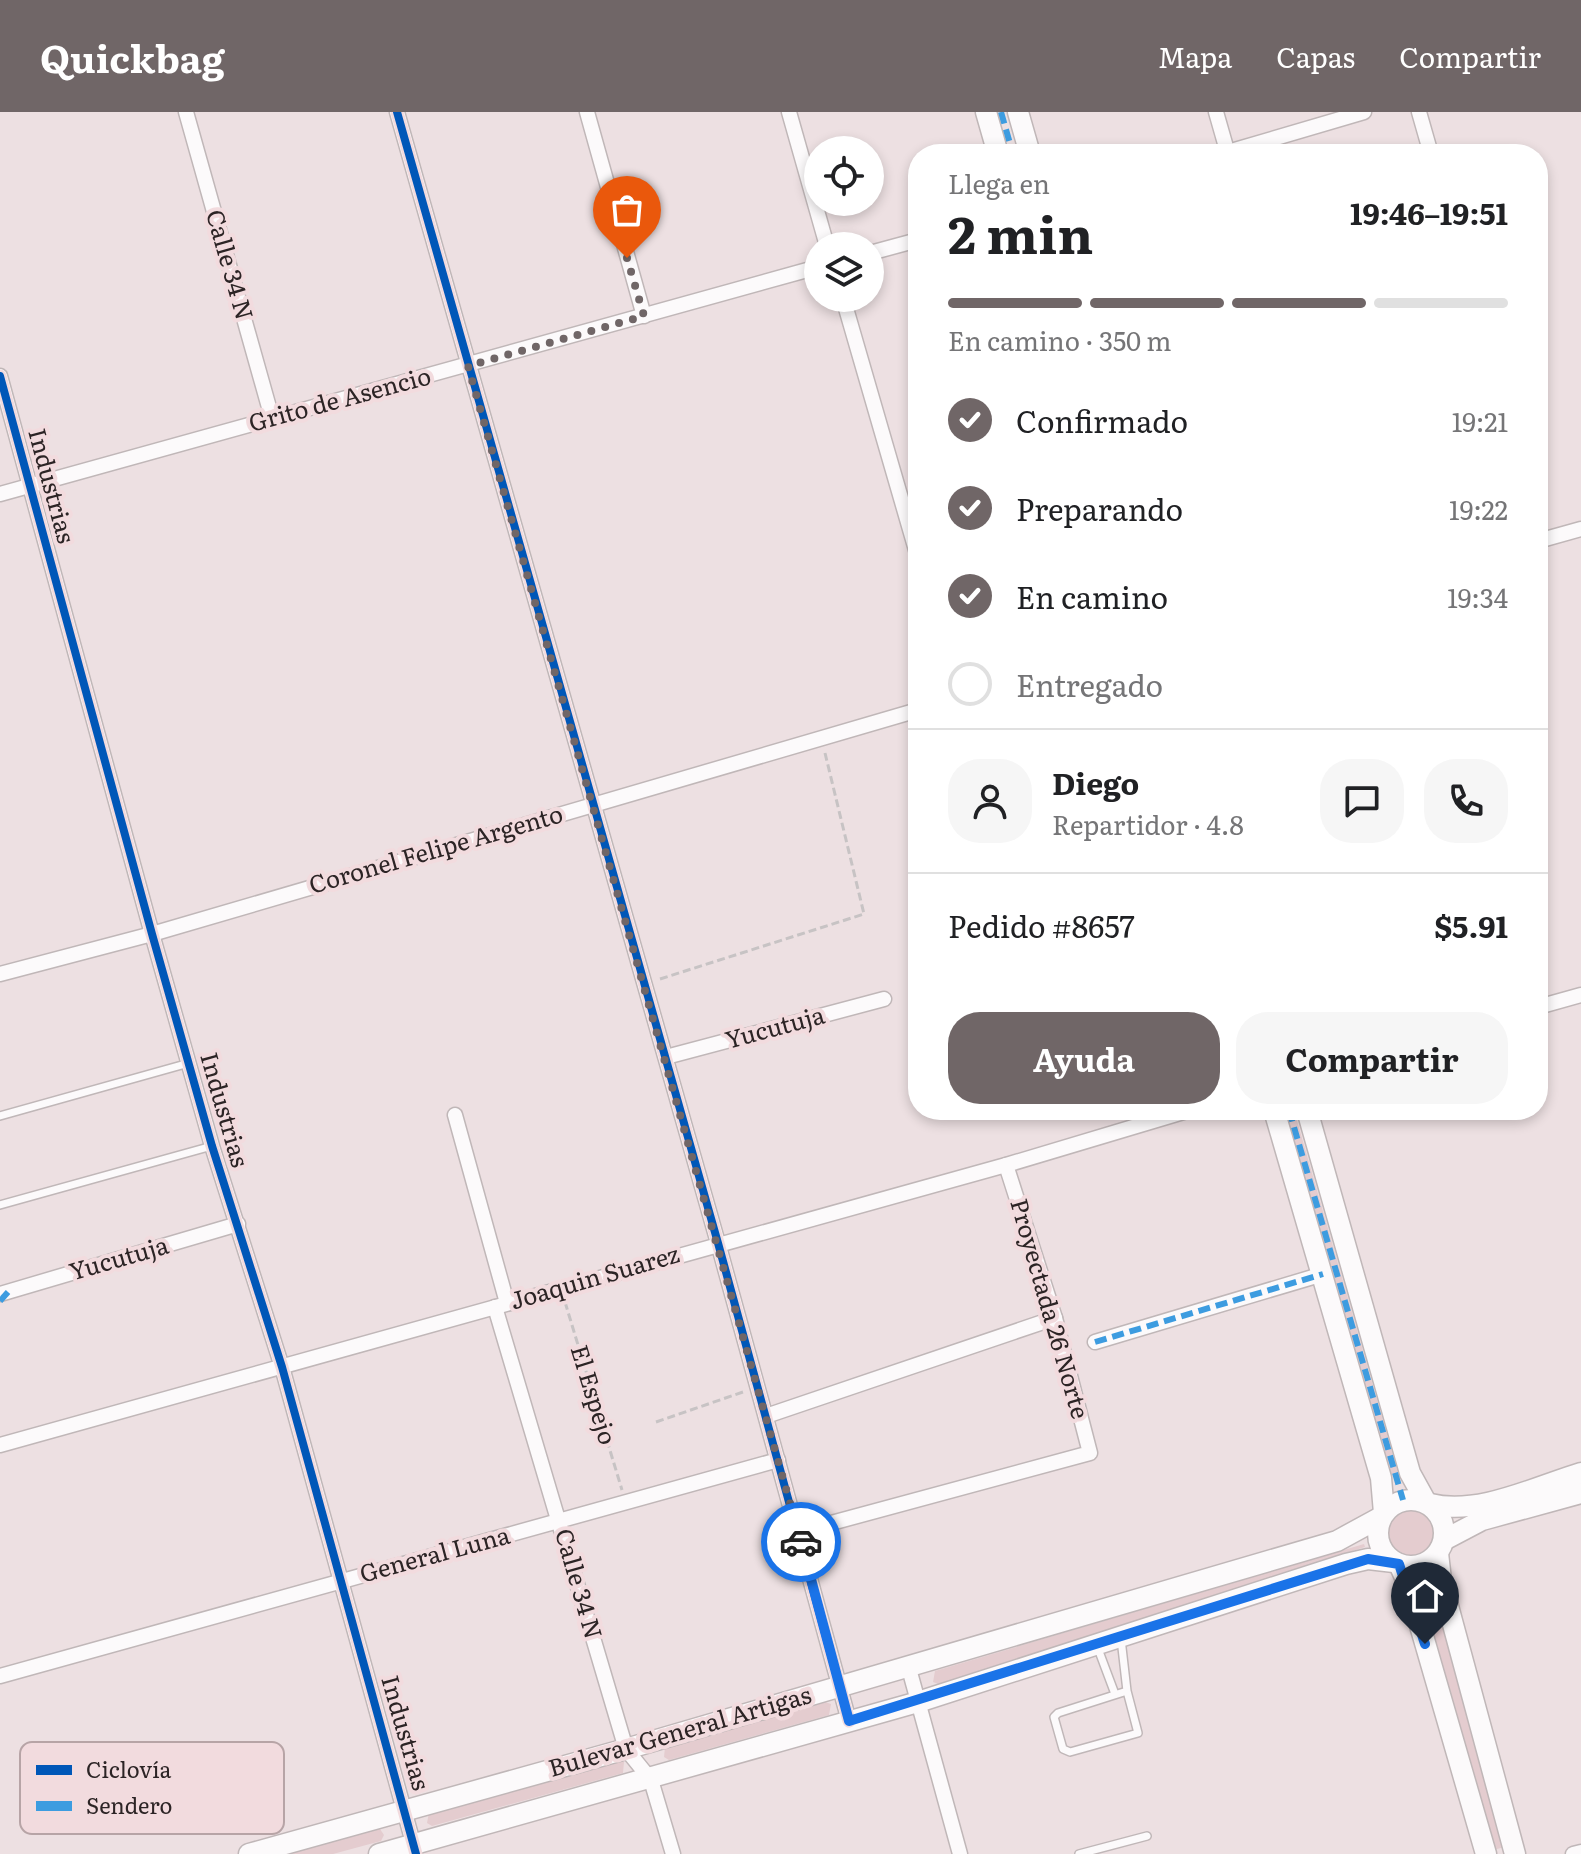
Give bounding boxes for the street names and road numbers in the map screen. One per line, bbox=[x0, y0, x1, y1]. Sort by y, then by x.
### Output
street label: Calle 34 N bbox=[199, 205, 264, 324]
street label: Grito de Asencio bbox=[244, 356, 434, 439]
street label: Industrias bbox=[21, 424, 86, 547]
street label: Coronel Felipe Argento bbox=[304, 795, 566, 901]
street label: Yucutuja bbox=[721, 996, 828, 1056]
street label: Industrias bbox=[193, 1048, 260, 1171]
street label: Proyectada 26 Norte bbox=[1003, 1194, 1100, 1422]
street label: Yucutuja bbox=[65, 1226, 172, 1287]
street label: Joaquin Suarez bbox=[506, 1235, 683, 1316]
street label: El Espejo bbox=[564, 1340, 627, 1449]
street label: General Luna bbox=[355, 1516, 513, 1589]
street label: Calle 34 N bbox=[548, 1524, 613, 1643]
street label: Industrias bbox=[374, 1671, 441, 1794]
street label: Bulevar General Artigas bbox=[544, 1675, 815, 1784]

